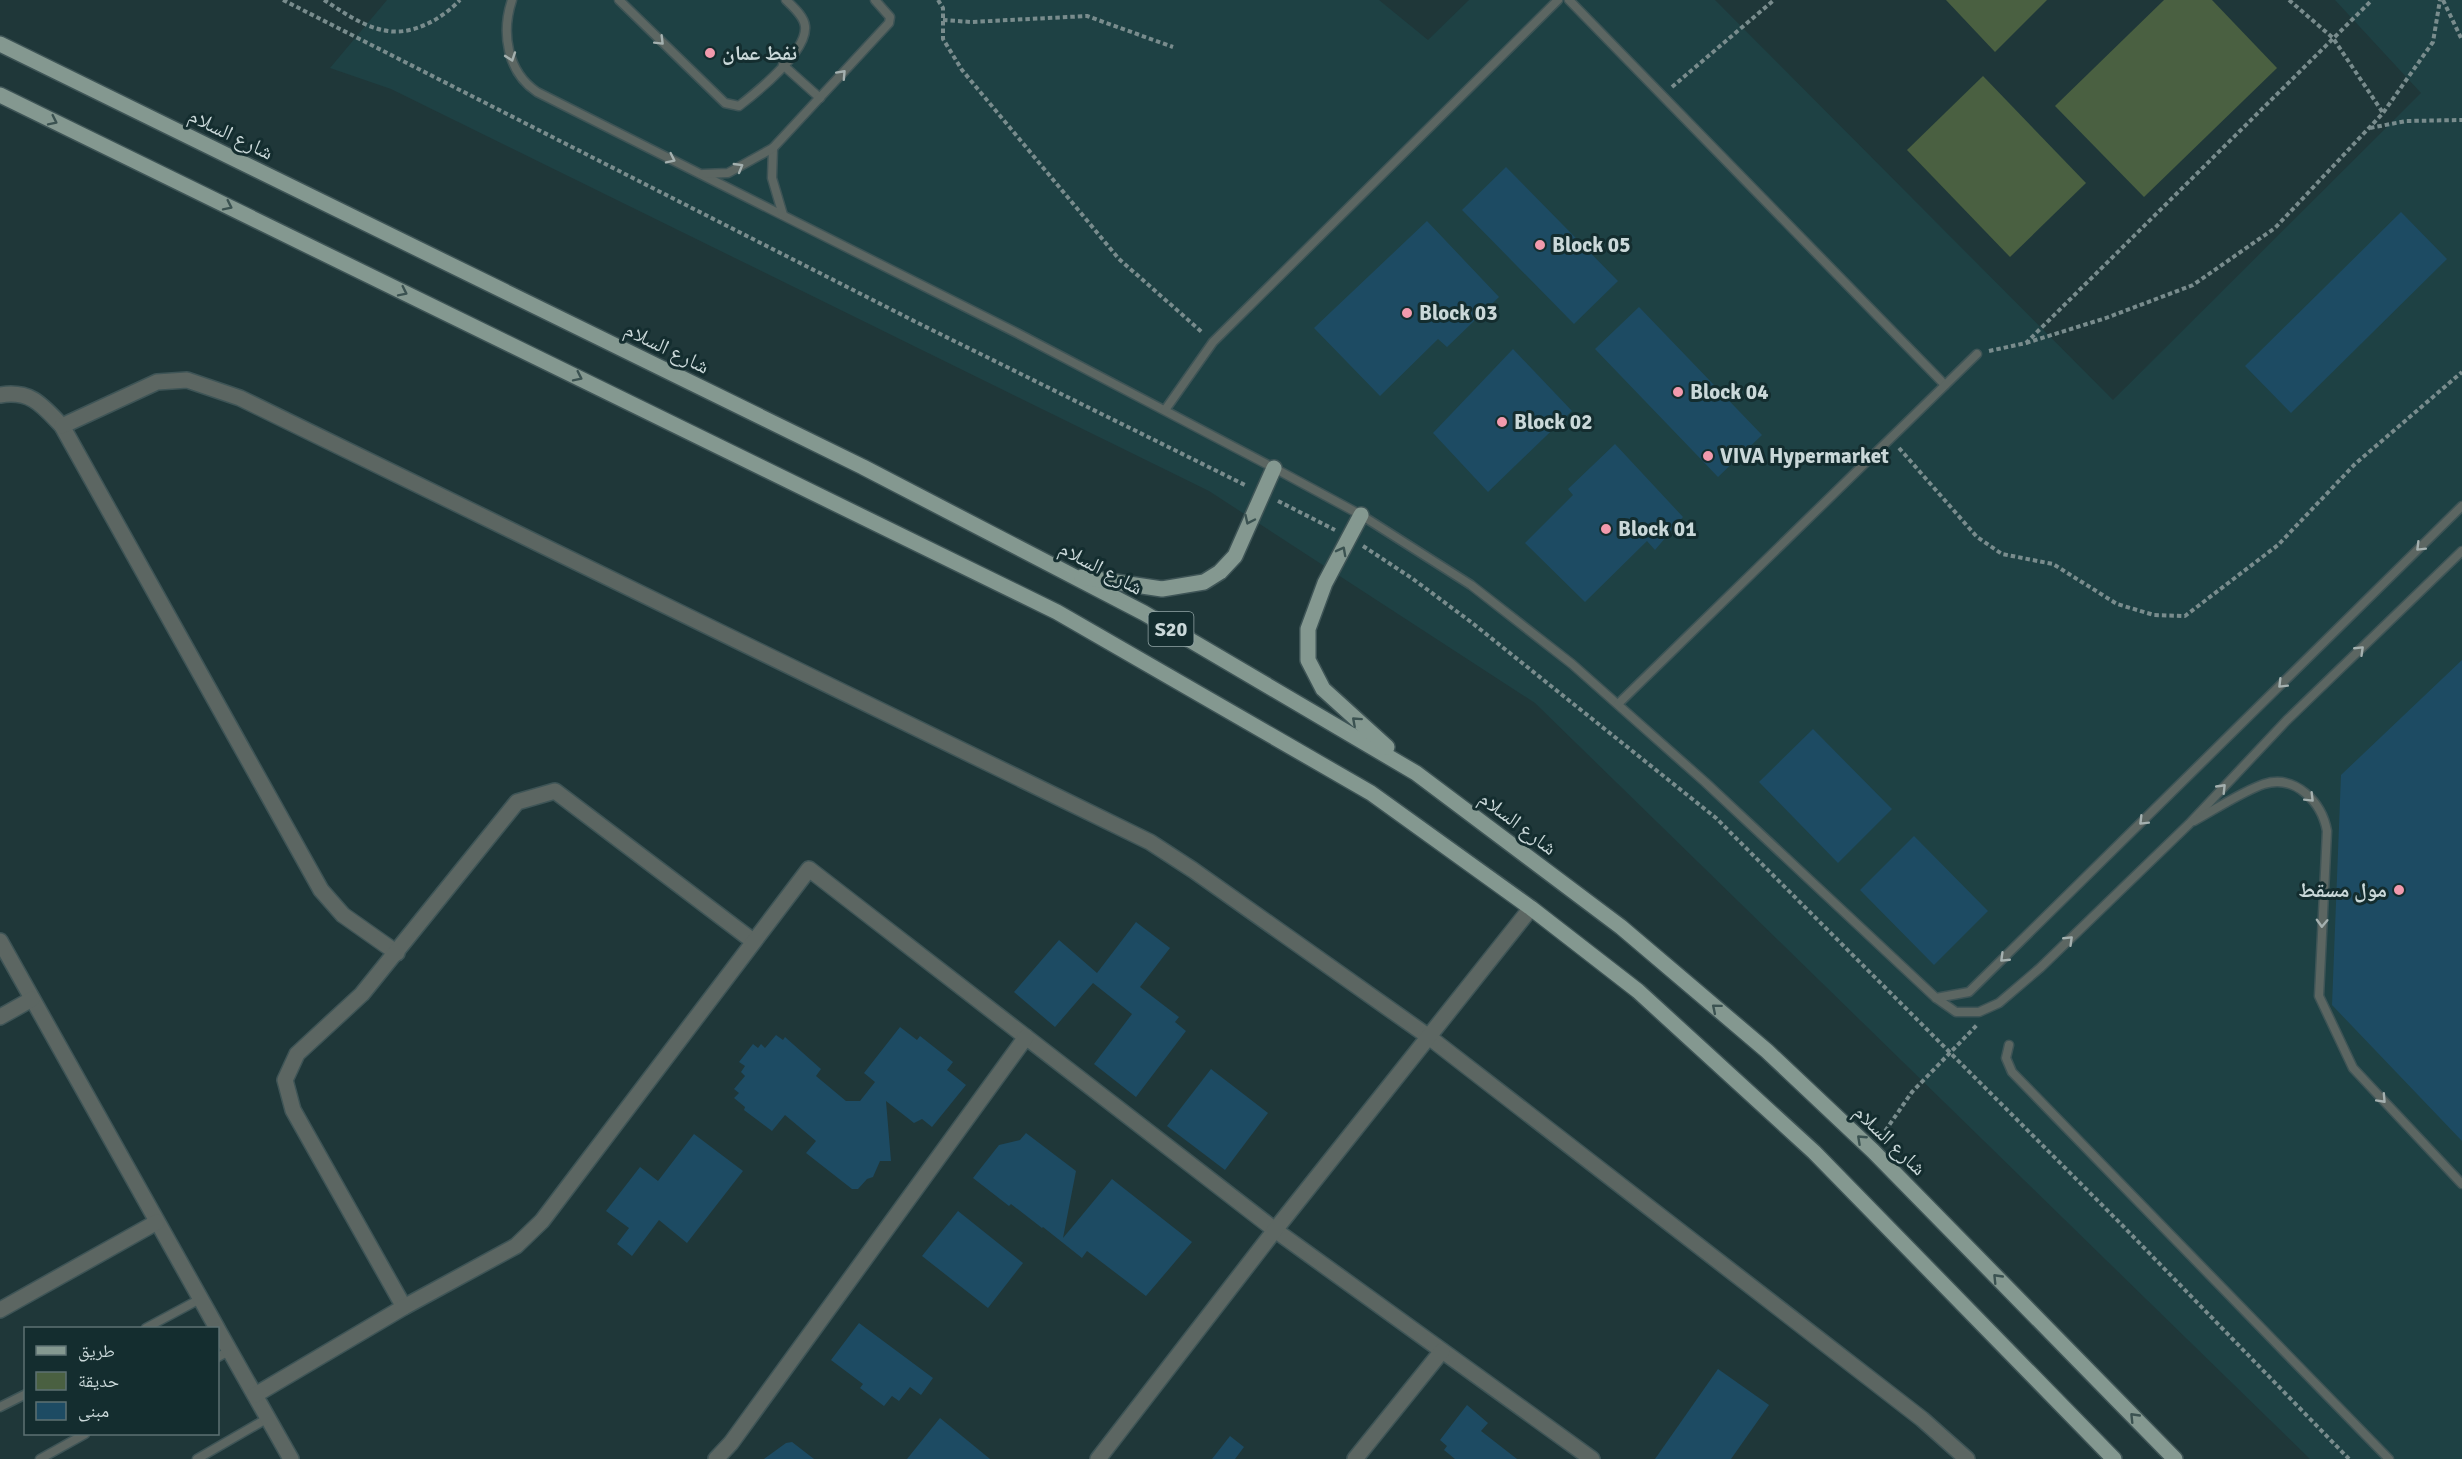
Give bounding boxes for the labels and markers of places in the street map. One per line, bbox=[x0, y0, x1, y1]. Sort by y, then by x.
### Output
place label: نفط عمان bbox=[722, 40, 797, 66]
marker: نفط عمان bbox=[703, 46, 717, 60]
place label: Block 05 bbox=[1552, 232, 1630, 258]
marker: Block 05 bbox=[1533, 238, 1547, 252]
place label: Block 03 bbox=[1419, 300, 1497, 326]
marker: Block 03 bbox=[1400, 306, 1414, 320]
place label: Block 04 bbox=[1690, 379, 1768, 405]
marker: Block 04 bbox=[1671, 385, 1685, 399]
place label: Block 02 bbox=[1514, 409, 1592, 435]
marker: Block 02 bbox=[1495, 415, 1509, 429]
place label: VIVA Hypermarket bbox=[1720, 443, 1889, 469]
marker: VIVA Hypermarket bbox=[1701, 449, 1715, 463]
place label: Block 01 bbox=[1618, 516, 1696, 542]
marker: Block 01 bbox=[1599, 522, 1613, 536]
place label: مول مسقط bbox=[2298, 877, 2387, 903]
marker: مول مسقط bbox=[2392, 883, 2406, 897]

